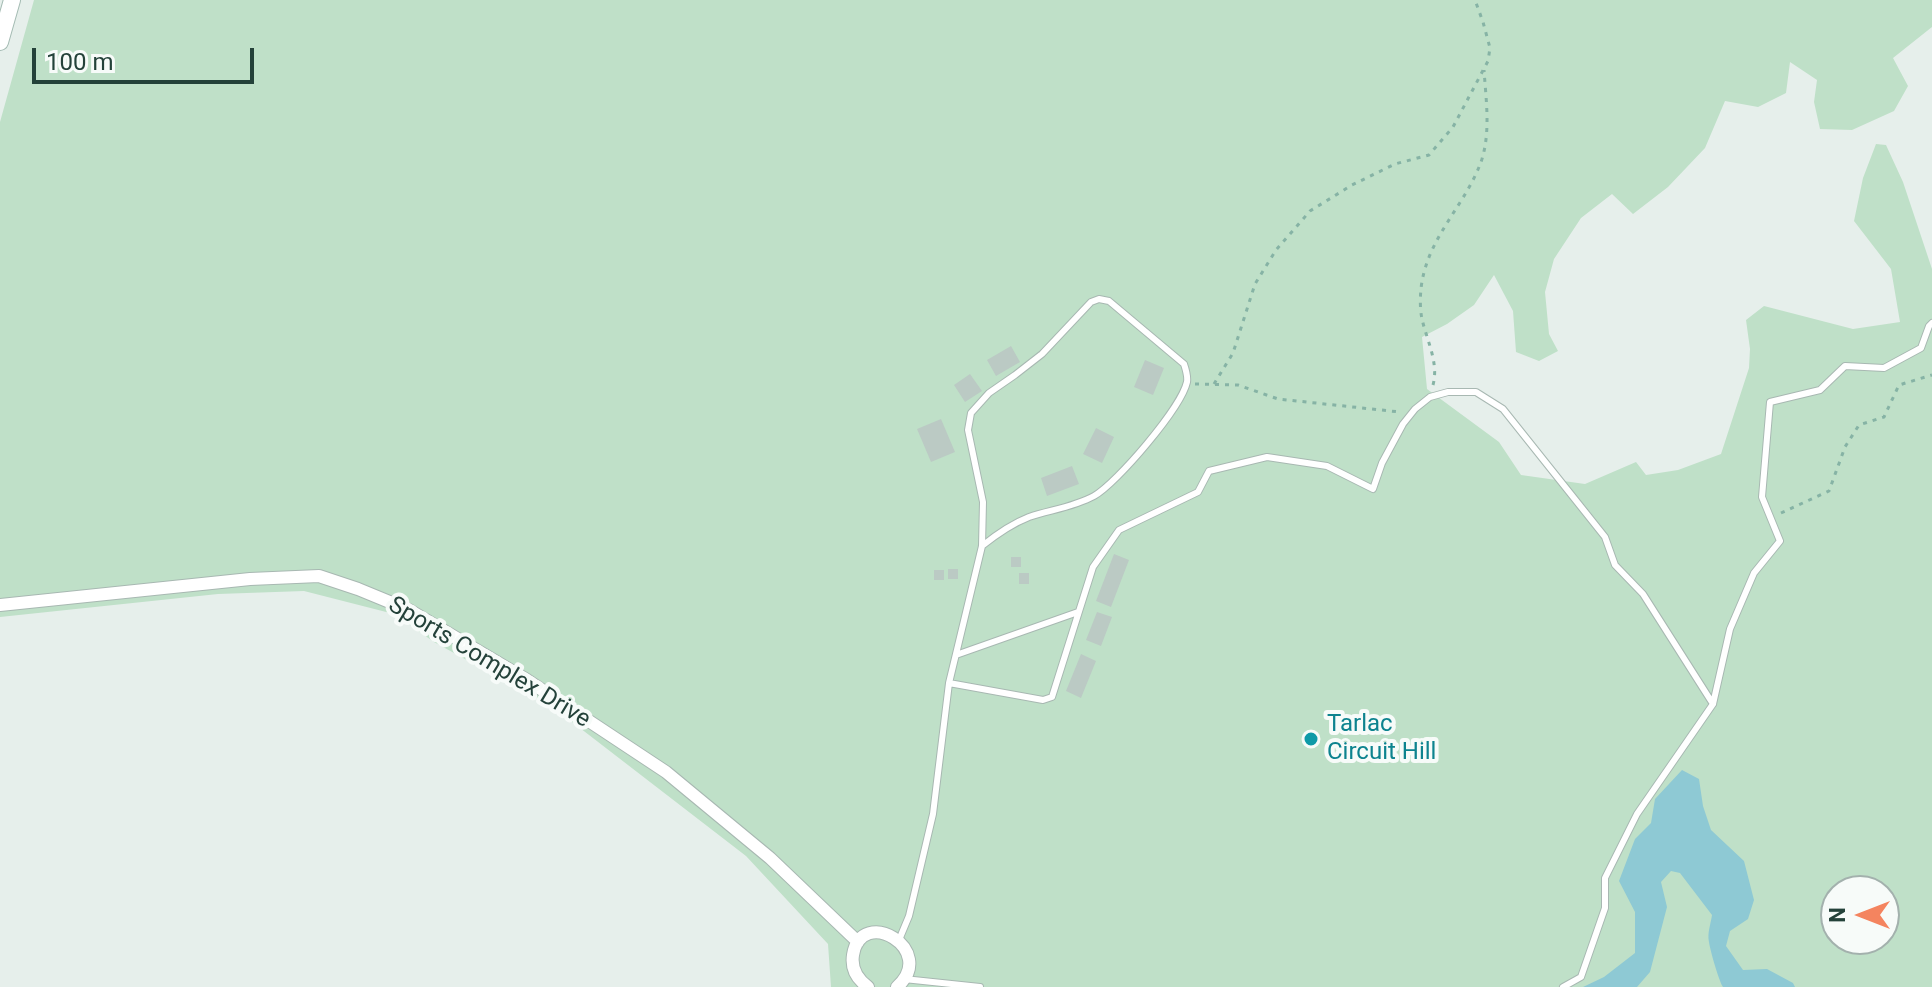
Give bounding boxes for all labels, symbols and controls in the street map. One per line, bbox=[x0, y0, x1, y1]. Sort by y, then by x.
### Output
scale bar bbox=[36, 32, 258, 82]
text: 100 m bbox=[46, 48, 113, 76]
street label: Sports Complex Drive bbox=[383, 591, 595, 735]
place label: Tarlac Circuit Hill bbox=[1327, 711, 1436, 767]
marker: Tarlac Circuit Hill bbox=[1302, 730, 1320, 748]
north arrow bbox=[1820, 875, 1900, 955]
text: N bbox=[1825, 907, 1850, 923]

